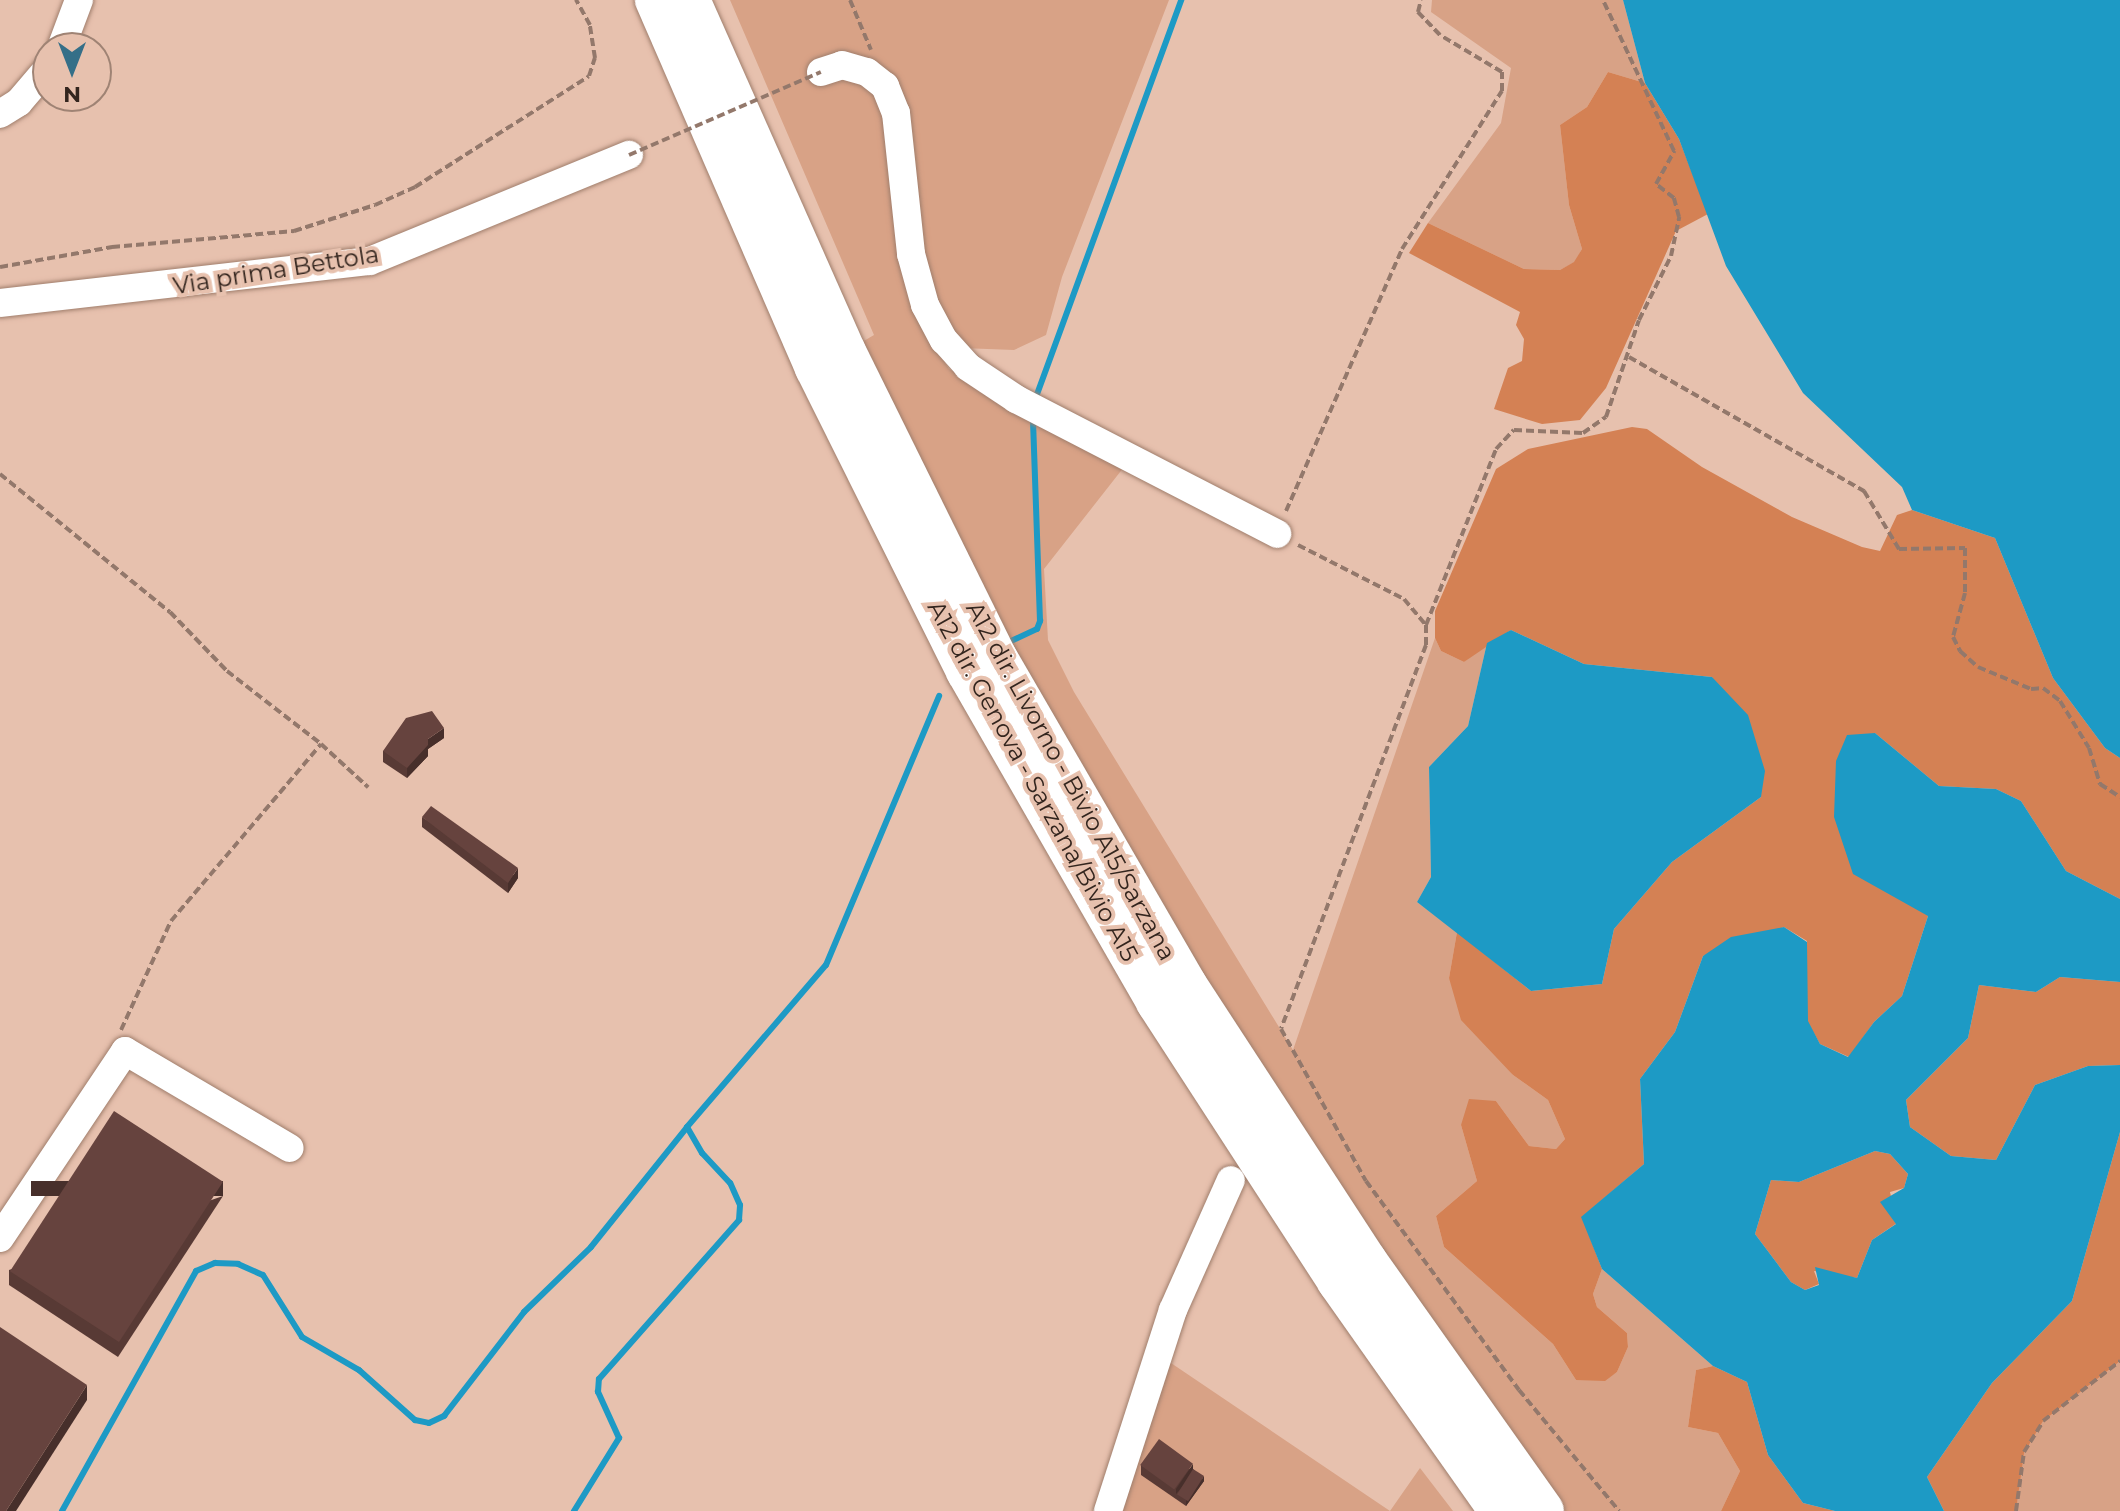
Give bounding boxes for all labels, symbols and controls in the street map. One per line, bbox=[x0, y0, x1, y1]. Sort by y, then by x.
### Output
north arrow bbox=[32, 32, 112, 112]
text: N bbox=[63, 81, 81, 108]
street label: Via prima Bettola bbox=[171, 239, 381, 301]
street label: A12 dir. Genova - Sarzana/Bivio A15 bbox=[922, 596, 1144, 966]
street label: A12 dir. Livorno - Bivio A15/Sarzana bbox=[960, 597, 1182, 965]

